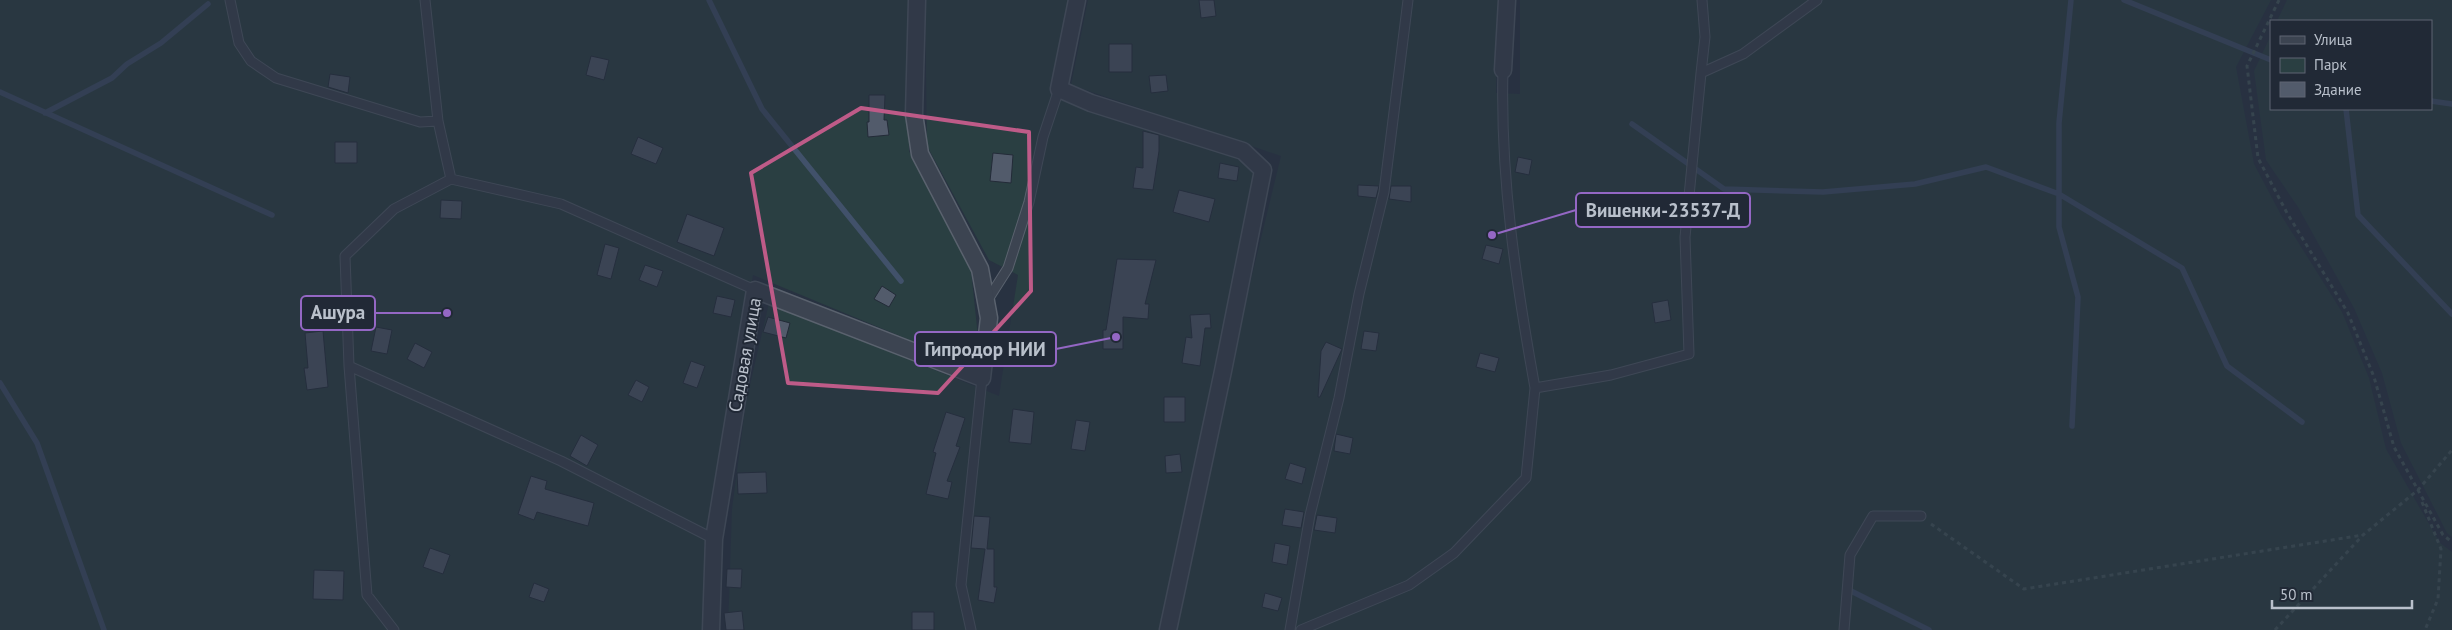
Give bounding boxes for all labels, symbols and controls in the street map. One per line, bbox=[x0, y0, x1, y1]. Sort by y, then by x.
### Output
legend bbox=[2270, 20, 2432, 110]
text: Улица bbox=[2314, 30, 2352, 49]
text: Парк bbox=[2314, 55, 2347, 74]
text: Здание bbox=[2314, 80, 2362, 99]
callout: Вишенки-23537-Д bbox=[1576, 193, 1750, 227]
text: Вишенки-23537-Д bbox=[1586, 198, 1740, 222]
callout: Ашура bbox=[301, 296, 375, 330]
street label: Садовая улица bbox=[723, 296, 766, 414]
text: Ашура bbox=[311, 300, 365, 324]
callout: Гипродор НИИ bbox=[915, 332, 1056, 366]
text: Гипродор НИИ bbox=[924, 337, 1046, 361]
scale bar bbox=[2272, 578, 2412, 610]
text: 50 m bbox=[2280, 585, 2313, 604]

